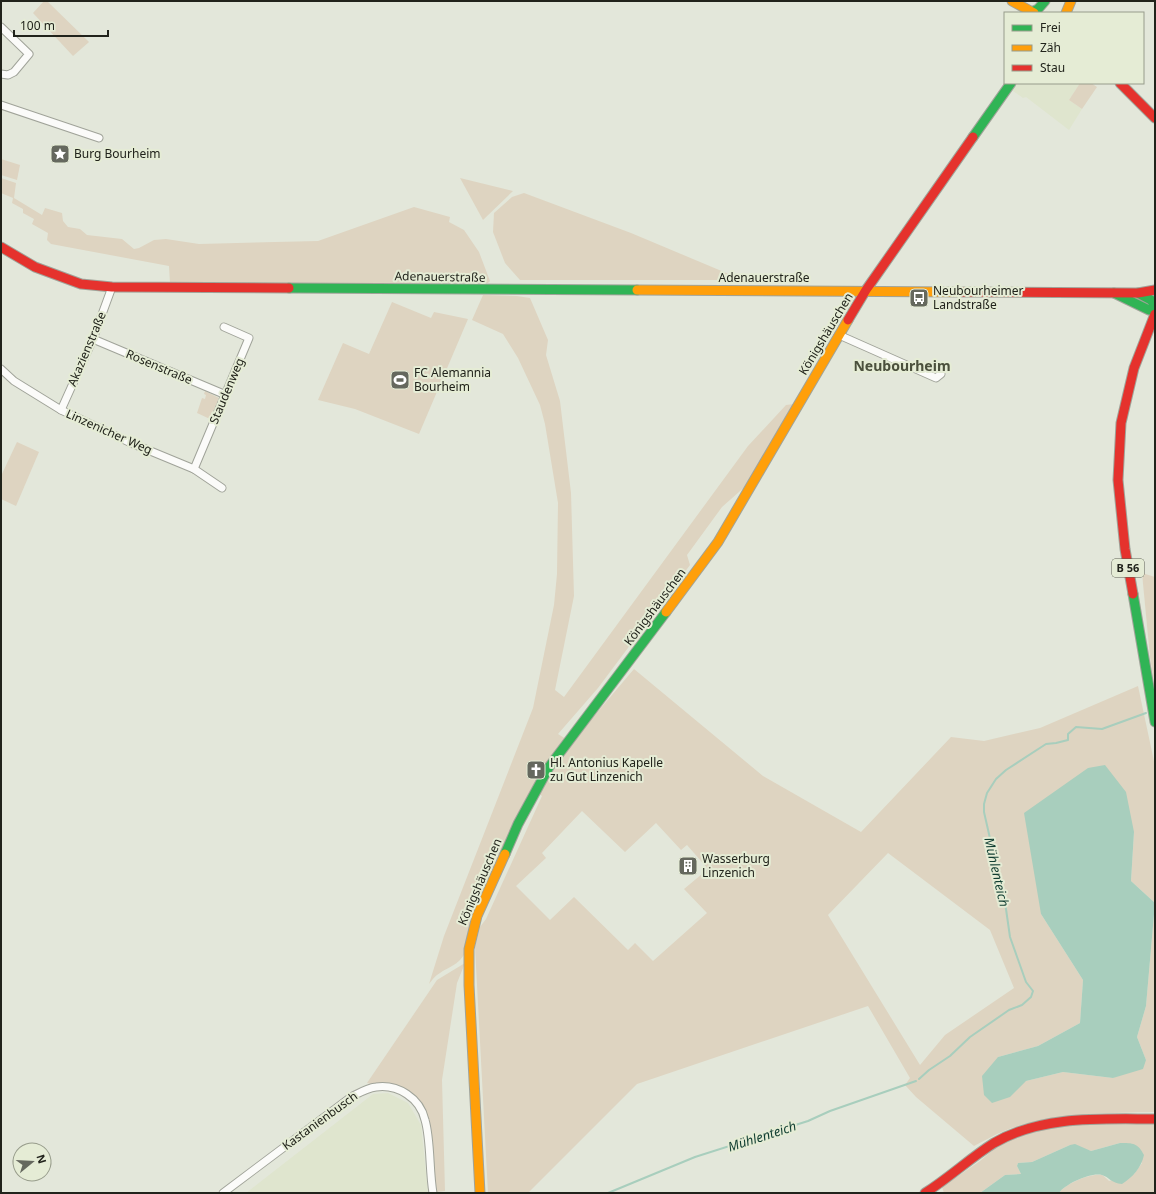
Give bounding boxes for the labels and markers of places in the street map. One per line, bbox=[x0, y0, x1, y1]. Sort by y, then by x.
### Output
place icon: Burg Bourheim bbox=[49, 143, 71, 165]
place label: Burg Bourheim bbox=[74, 145, 161, 162]
place label: Neubourheimer Landstraße bbox=[933, 282, 1024, 313]
bus stop icon: Neubourheimer Landstraße bbox=[908, 287, 930, 309]
place label: FC Alemannia Bourheim bbox=[414, 364, 491, 395]
sports icon: FC Alemannia Bourheim bbox=[389, 369, 411, 391]
place label: Hl. Antonius Kapelle zu Gut Linzenich bbox=[550, 754, 663, 785]
church icon: Hl. Antonius Kapelle zu Gut Linzenich bbox=[525, 759, 547, 781]
place label: Wasserburg Linzenich bbox=[702, 850, 770, 881]
building icon: Wasserburg Linzenich bbox=[677, 855, 699, 877]

